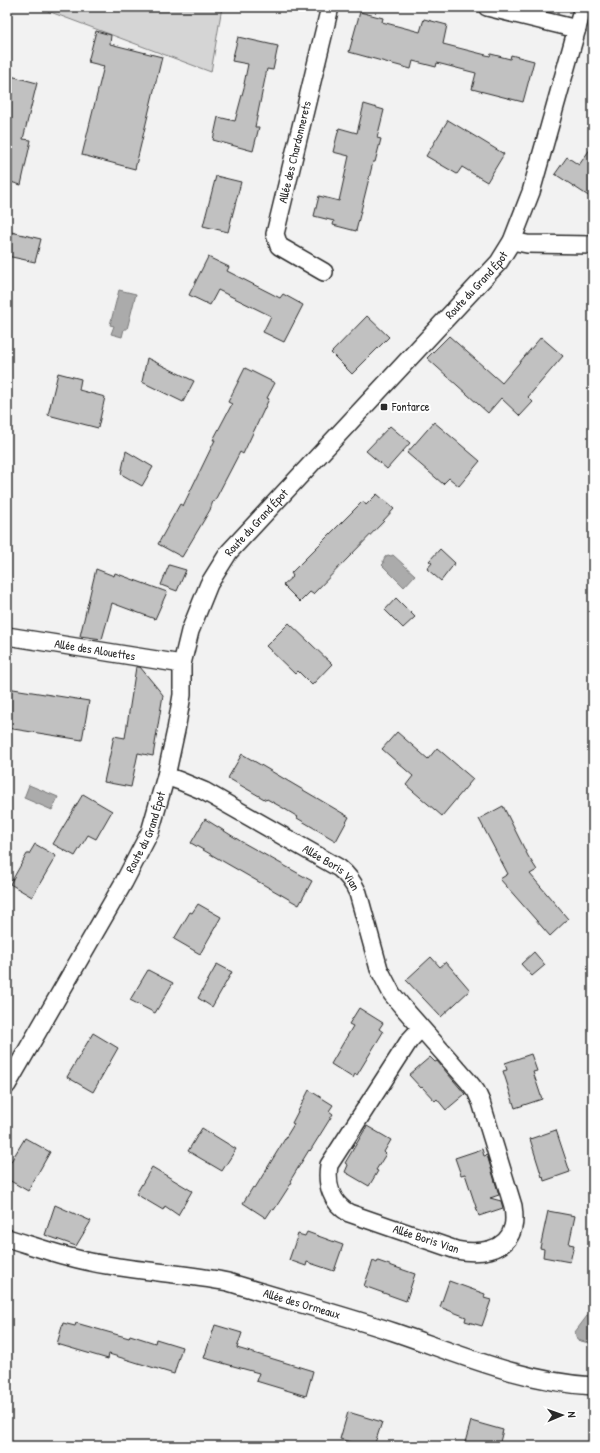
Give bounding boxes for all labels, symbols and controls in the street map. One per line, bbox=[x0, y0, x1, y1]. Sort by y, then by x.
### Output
street label: Allée des Chardonnerets bbox=[274, 99, 315, 205]
street label: Route du Grand Épot bbox=[441, 247, 512, 323]
place label: Fontarce bbox=[391, 398, 430, 415]
marker: Fontarce bbox=[379, 402, 389, 412]
street label: Route du Grand Épot bbox=[220, 484, 292, 559]
street label: Allée des Alouettes bbox=[53, 635, 137, 664]
street label: Route du Grand Épot bbox=[121, 789, 169, 876]
street label: Allée Boris Vian bbox=[300, 840, 364, 893]
street label: Allée Boris Vian bbox=[391, 1220, 461, 1257]
street label: Allée des Ormeaux bbox=[261, 1284, 343, 1323]
north arrow bbox=[542, 1395, 582, 1435]
text: N bbox=[565, 1411, 579, 1418]

